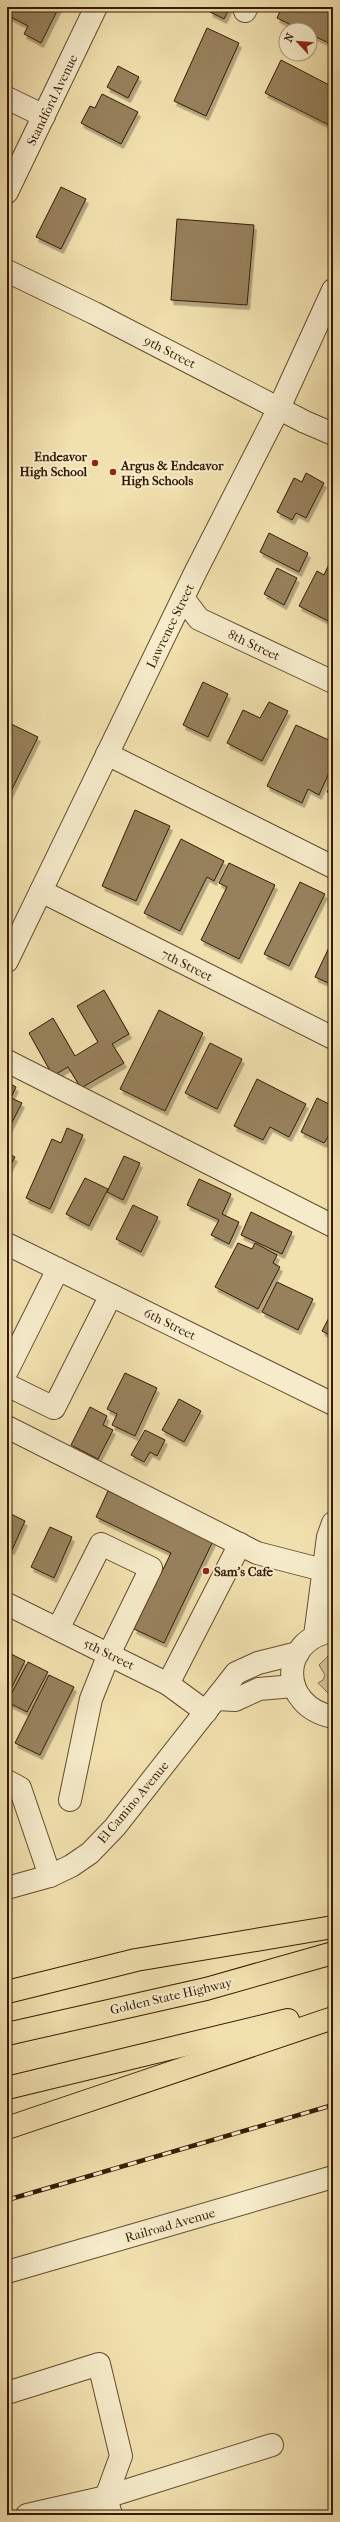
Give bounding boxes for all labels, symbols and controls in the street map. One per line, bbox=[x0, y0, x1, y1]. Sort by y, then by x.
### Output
north arrow bbox=[278, 22, 318, 62]
text: N bbox=[282, 31, 297, 44]
street label: Standford Avenue bbox=[23, 51, 81, 148]
street label: 9th Street bbox=[142, 333, 199, 372]
place label: Endeavor High School bbox=[20, 449, 87, 480]
marker: Endeavor High School bbox=[90, 458, 100, 468]
place label: Argus & Endeavor High Schools bbox=[120, 458, 224, 489]
marker: Argus & Endeavor High Schools bbox=[108, 467, 118, 477]
street label: Lawrence Street bbox=[143, 581, 197, 671]
street label: 8th Street bbox=[226, 626, 283, 664]
street label: 7th Street bbox=[159, 946, 215, 984]
street label: 6th Street bbox=[142, 1305, 199, 1343]
place label: Sam's Cafe bbox=[214, 1564, 274, 1579]
marker: Sam's Cafe bbox=[201, 1566, 211, 1576]
street label: 5th Street bbox=[81, 1635, 137, 1673]
street label: El Camino Avenue bbox=[94, 1757, 172, 1846]
street label: Golden State Highway bbox=[109, 1974, 234, 2017]
street label: Railroad Avenue bbox=[123, 2205, 217, 2245]

